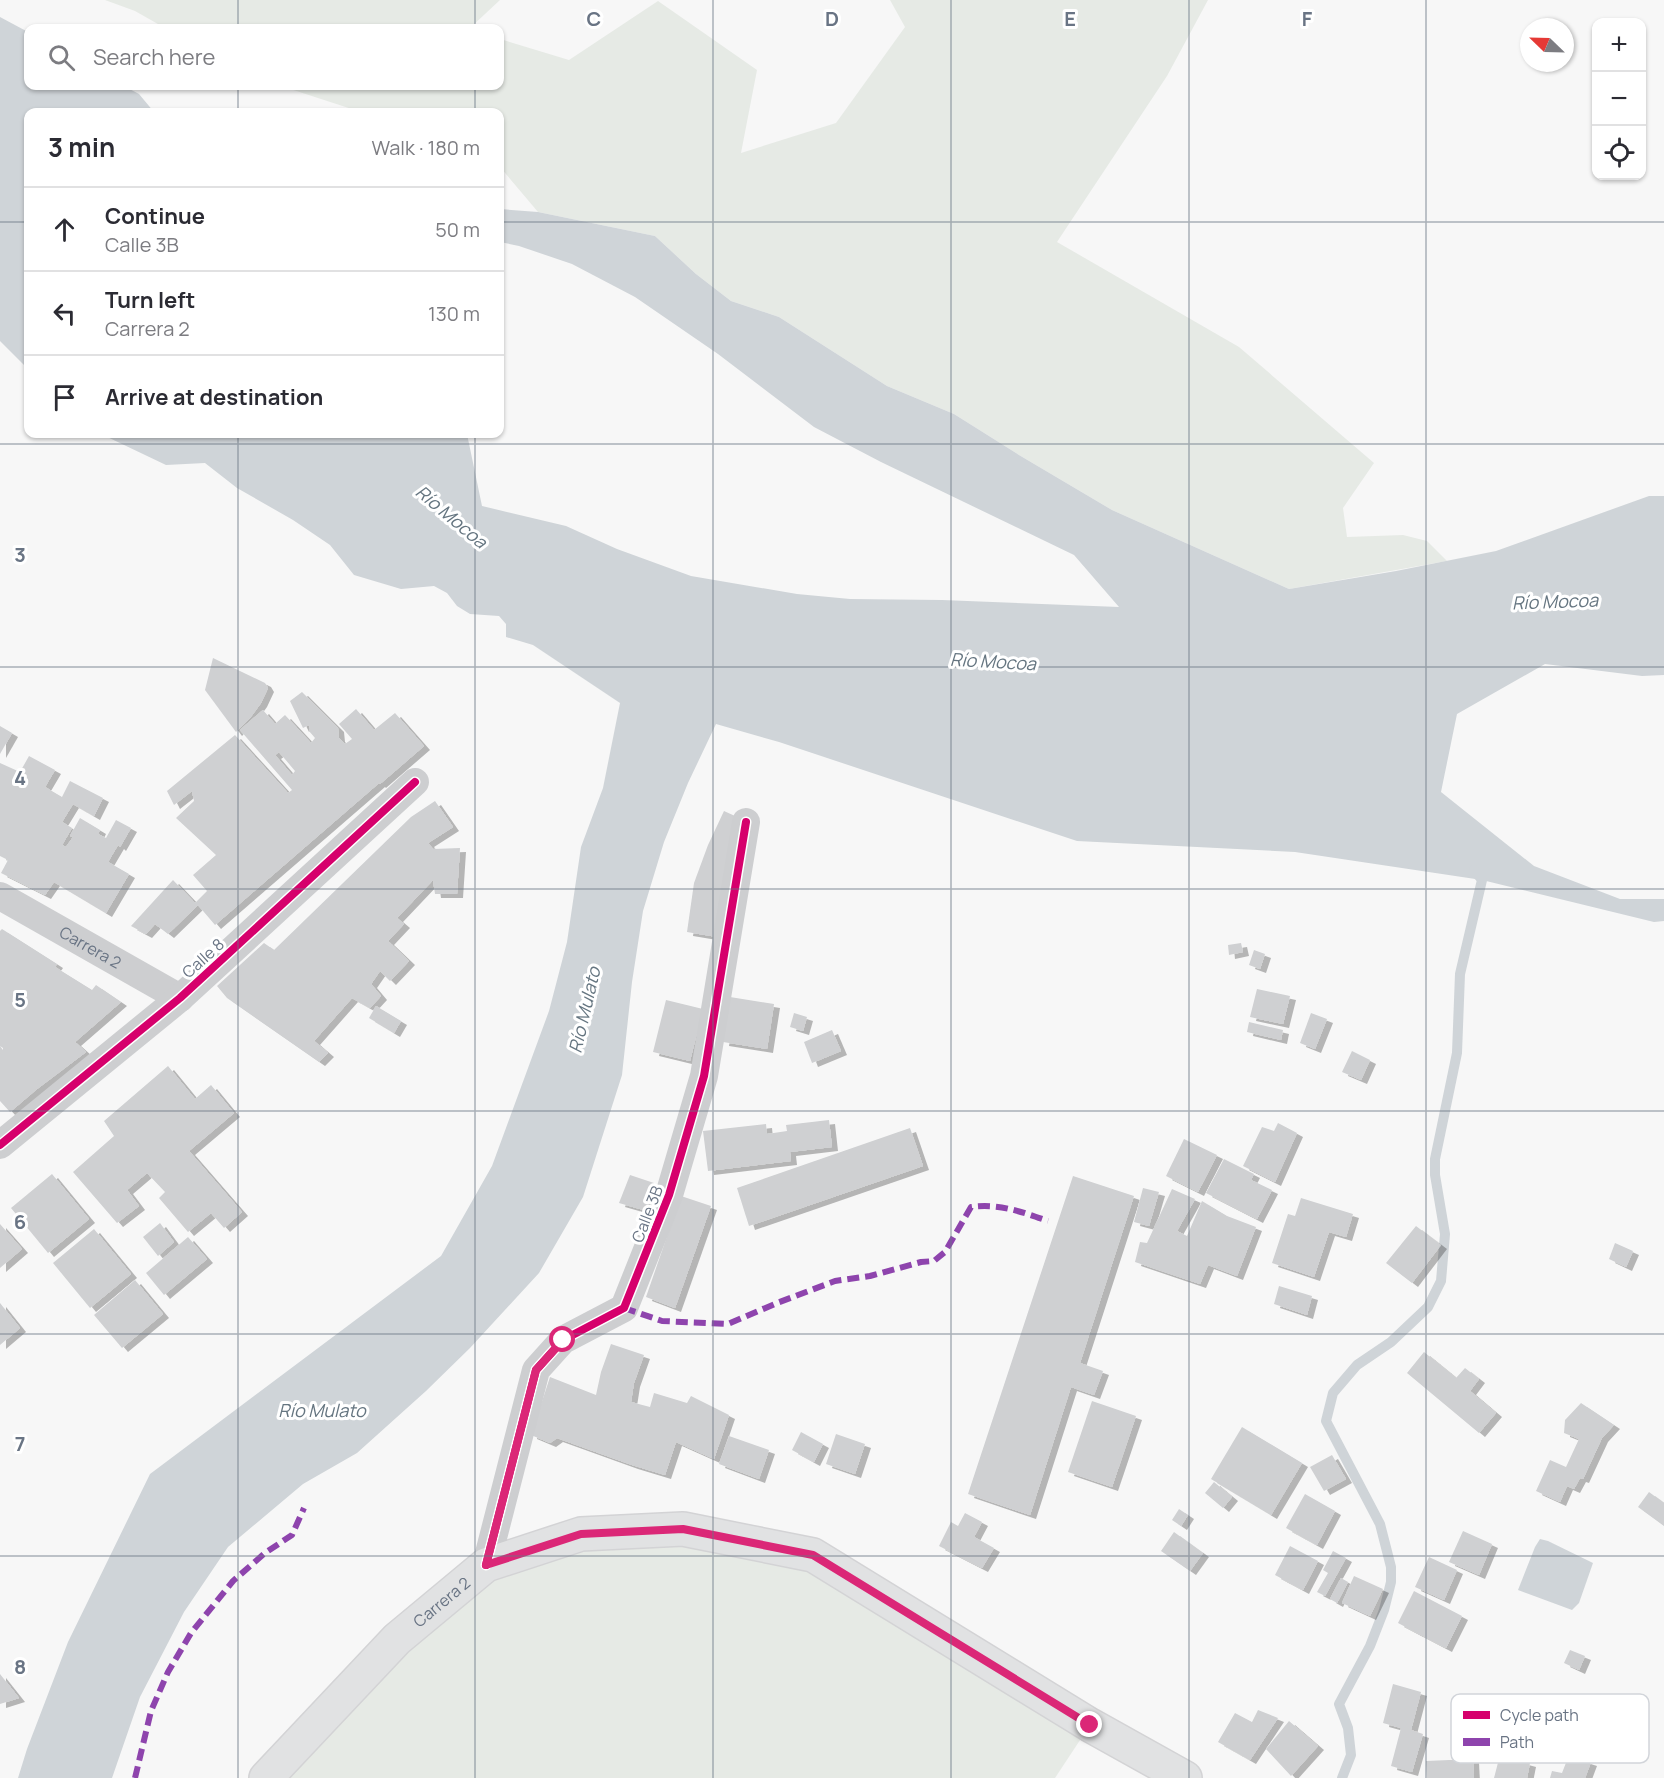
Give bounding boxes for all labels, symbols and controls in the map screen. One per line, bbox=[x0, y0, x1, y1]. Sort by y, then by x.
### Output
text: C bbox=[587, 5, 601, 32]
text: D bbox=[825, 5, 839, 32]
text: E bbox=[1064, 5, 1076, 32]
text: F bbox=[1302, 5, 1313, 32]
north arrow bbox=[1520, 18, 1574, 72]
map controls bbox=[1592, 18, 1646, 180]
button: + bbox=[1592, 18, 1646, 72]
search box bbox=[24, 24, 504, 90]
icon: search bbox=[45, 41, 78, 74]
text: Search here bbox=[93, 42, 215, 72]
button: − bbox=[1592, 72, 1646, 126]
button: locate bbox=[1592, 126, 1646, 180]
text: 3 min bbox=[48, 129, 115, 165]
text: Walk · 180 m bbox=[371, 134, 480, 161]
text: Continue bbox=[105, 201, 205, 231]
icon: ahead bbox=[48, 213, 81, 246]
text: 50 m bbox=[435, 216, 480, 243]
text: Calle 3B bbox=[105, 231, 179, 258]
text: Turn left bbox=[105, 285, 195, 315]
icon: left bbox=[48, 297, 81, 330]
text: 130 m bbox=[428, 300, 480, 327]
text: Carrera 2 bbox=[105, 315, 190, 342]
icon: arrive bbox=[48, 381, 81, 414]
text: Arrive at destination bbox=[105, 382, 323, 412]
water label: Río Mocoa bbox=[411, 479, 493, 554]
text: 3 bbox=[14, 541, 26, 568]
water label: Río Mocoa bbox=[1512, 587, 1599, 614]
water label: Río Mocoa bbox=[950, 647, 1038, 675]
text: 4 bbox=[14, 764, 26, 791]
street label: Carrera 2 bbox=[56, 921, 125, 974]
street label: Calle 8 bbox=[177, 933, 229, 983]
water label: Río Mulato bbox=[563, 963, 606, 1055]
text: 5 bbox=[14, 986, 26, 1013]
street label: Calle 3B bbox=[626, 1182, 668, 1245]
text: 6 bbox=[14, 1208, 26, 1235]
route start bbox=[549, 1326, 575, 1352]
water label: Río Mulato bbox=[278, 1398, 367, 1422]
text: 7 bbox=[15, 1430, 25, 1457]
street label: Carrera 2 bbox=[409, 1572, 475, 1632]
text: 8 bbox=[14, 1653, 26, 1680]
legend bbox=[1451, 1694, 1649, 1763]
text: Cycle path bbox=[1500, 1704, 1579, 1726]
route end bbox=[1076, 1711, 1102, 1737]
text: Path bbox=[1500, 1731, 1534, 1753]

